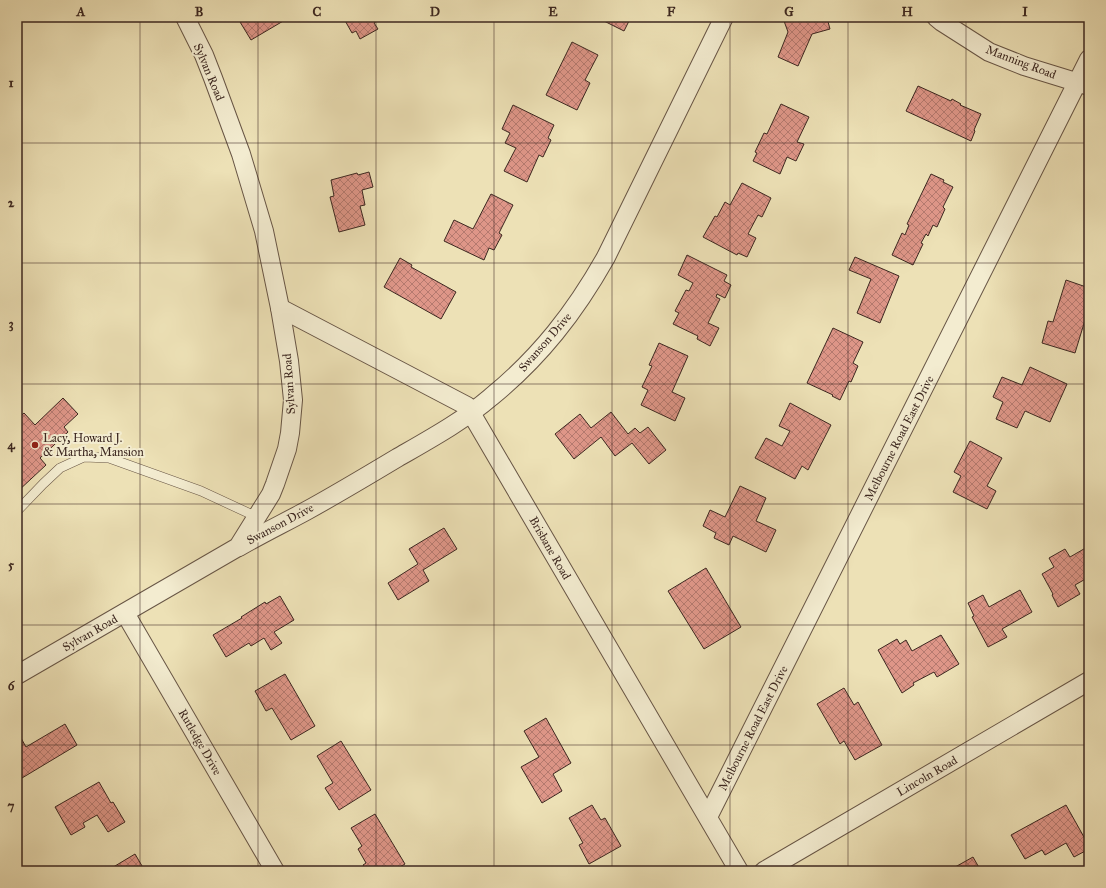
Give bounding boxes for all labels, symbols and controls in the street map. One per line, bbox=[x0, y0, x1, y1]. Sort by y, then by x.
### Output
text: A bbox=[76, 4, 86, 20]
text: B bbox=[195, 4, 204, 20]
text: C bbox=[313, 4, 322, 20]
text: D bbox=[430, 4, 440, 20]
text: E bbox=[548, 4, 558, 20]
text: F bbox=[667, 4, 676, 20]
text: G bbox=[784, 4, 794, 20]
text: H bbox=[901, 4, 913, 20]
text: I bbox=[1022, 4, 1028, 20]
street label: Sylvan Road bbox=[191, 41, 227, 103]
street label: Manning Road bbox=[984, 42, 1058, 83]
text: 1 bbox=[8, 75, 14, 91]
text: 2 bbox=[8, 195, 15, 211]
street label: Swanson Drive bbox=[516, 310, 574, 374]
text: 3 bbox=[8, 316, 14, 332]
street label: Sylvan Road bbox=[280, 353, 298, 415]
street label: Melbourne Road East Drive bbox=[861, 373, 937, 503]
place label: Lacy, Howard J. & Martha, Mansion bbox=[43, 431, 144, 459]
text: 4 bbox=[7, 437, 15, 453]
marker: Lacy, Howard J. & Martha, Mansion bbox=[30, 440, 40, 450]
street label: Swanson Drive bbox=[244, 501, 316, 547]
street label: Brisbane Road bbox=[526, 514, 574, 582]
text: 5 bbox=[8, 557, 15, 573]
street label: Sylvan Road bbox=[60, 612, 120, 654]
street label: Melbourne Road East Drive bbox=[715, 663, 791, 793]
text: 6 bbox=[8, 678, 16, 694]
street label: Rutledge Drive bbox=[175, 706, 225, 778]
street label: Lincoln Road bbox=[894, 753, 960, 799]
text: 7 bbox=[8, 798, 15, 814]

